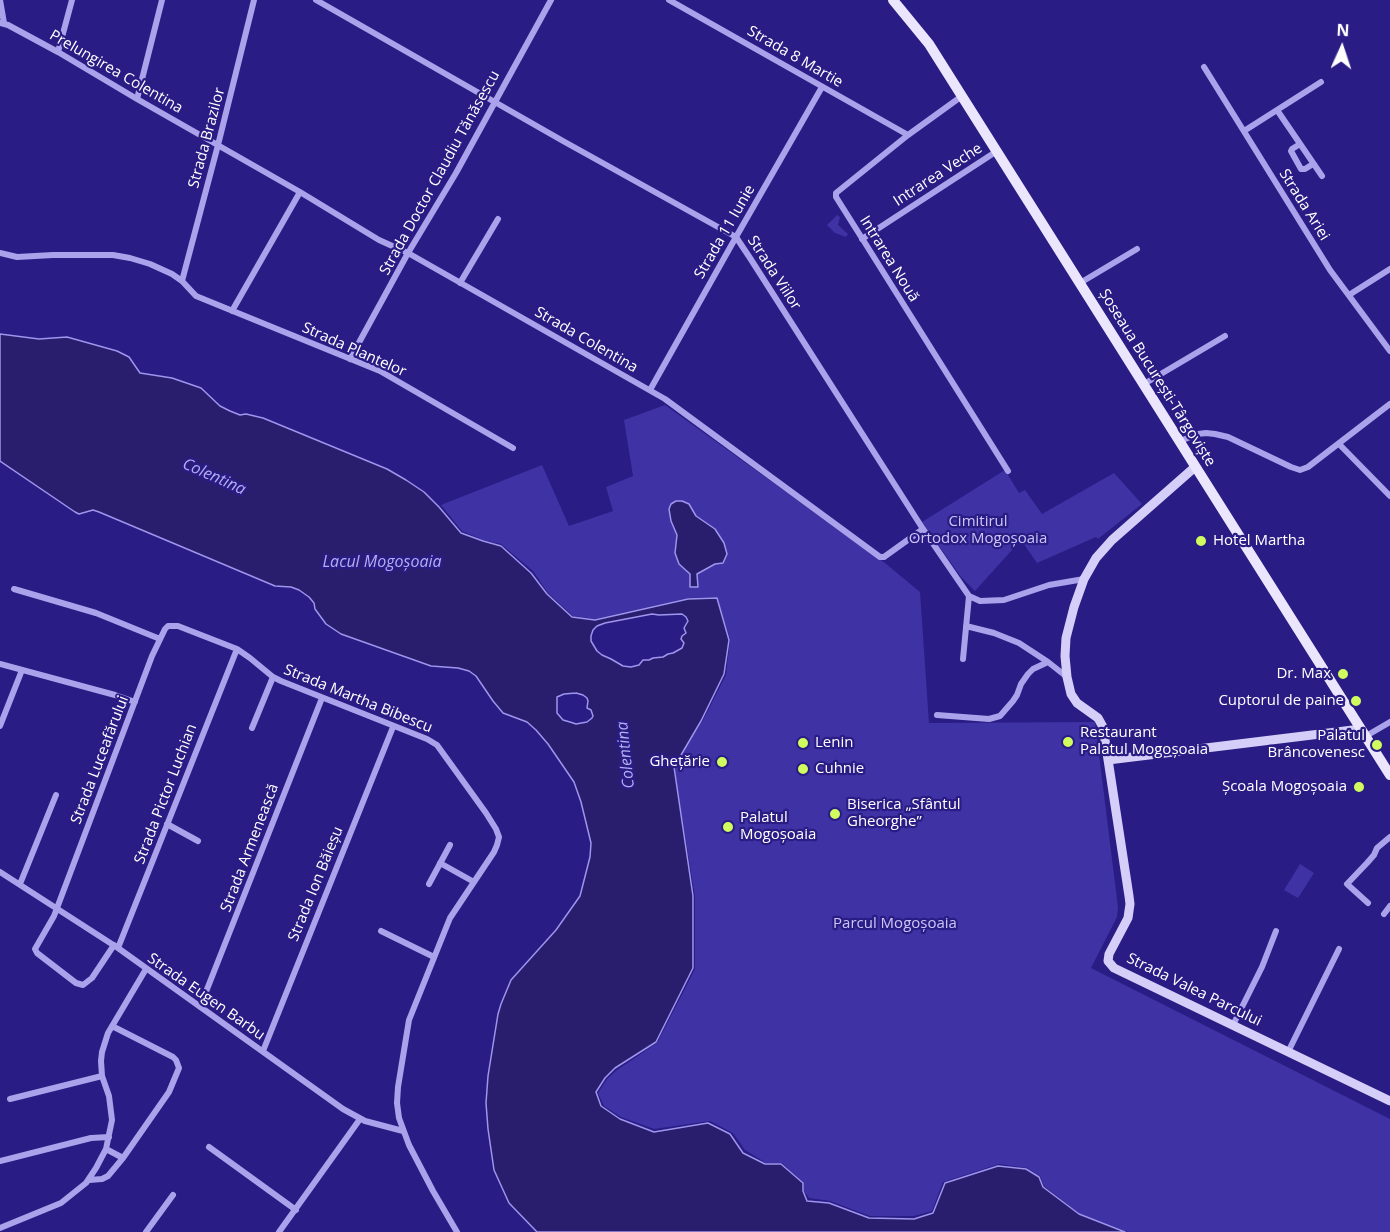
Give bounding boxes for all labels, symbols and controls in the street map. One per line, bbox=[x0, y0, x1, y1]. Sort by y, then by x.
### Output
north arrow bbox=[1312, 18, 1372, 78]
text: N bbox=[1336, 19, 1350, 41]
street label: Strada 8 Martie bbox=[744, 22, 846, 92]
street label: Prelungirea Colentina bbox=[46, 26, 186, 118]
street label: Strada Doctor Claudiu Tănăsescu bbox=[376, 68, 504, 278]
street label: Strada Brazilor bbox=[185, 86, 229, 190]
street label: Intrarea Veche bbox=[890, 140, 986, 210]
street label: Strada Ariei bbox=[1275, 166, 1333, 244]
street label: Strada 11 Iunie bbox=[691, 182, 759, 282]
street label: Intrarea Nouă bbox=[855, 213, 923, 305]
street label: Strada Viilor bbox=[743, 232, 805, 314]
street label: Șoseaua București-Târgoviște bbox=[1095, 286, 1219, 470]
street label: Strada Colentina bbox=[531, 303, 641, 377]
street label: Strada Plantelor bbox=[299, 319, 409, 381]
water label: Colentina bbox=[179, 455, 249, 499]
park label: Cimitirul Ortodox Mogoșoaia bbox=[909, 513, 1047, 548]
place label: Hotel Martha bbox=[1213, 532, 1305, 550]
marker: Hotel Martha bbox=[1194, 534, 1208, 548]
water label: Lacul Mogoșoaia bbox=[322, 552, 442, 572]
street label: Strada Martha Bibescu bbox=[281, 661, 435, 737]
place label: Dr. Max bbox=[1276, 665, 1331, 683]
marker: Dr. Max bbox=[1336, 667, 1350, 681]
place label: Cuptorul de paine bbox=[1218, 692, 1344, 710]
street label: Strada Luceafărului bbox=[67, 693, 133, 827]
marker: Cuptorul de paine bbox=[1349, 694, 1363, 708]
street label: Strada Pictor Luchian bbox=[131, 721, 201, 867]
water label: Colentina bbox=[613, 721, 639, 789]
place label: Restaurant Palatul Mogoșoaia bbox=[1080, 724, 1208, 759]
place label: Palatul Brâncovenesc bbox=[1268, 727, 1365, 762]
place label: Lenin bbox=[815, 734, 853, 752]
marker: Restaurant Palatul Mogoșoaia bbox=[1061, 735, 1075, 749]
marker: Lenin bbox=[796, 736, 810, 750]
marker: Palatul Brâncovenesc bbox=[1370, 738, 1384, 752]
place label: Ghețărie bbox=[649, 753, 710, 771]
marker: Ghețărie bbox=[715, 755, 729, 769]
place label: Cuhnie bbox=[815, 760, 864, 778]
marker: Cuhnie bbox=[796, 762, 810, 776]
place label: Școala Mogoșoaia bbox=[1222, 778, 1347, 796]
marker: Școala Mogoșoaia bbox=[1352, 780, 1366, 794]
street label: Strada Armenească bbox=[217, 781, 283, 915]
place label: Biserica „Sfântul Gheorghe” bbox=[847, 796, 961, 831]
marker: Biserica „Sfântul Gheorghe” bbox=[828, 807, 842, 821]
place label: Palatul Mogoșoaia bbox=[740, 809, 816, 844]
marker: Palatul Mogoșoaia bbox=[721, 820, 735, 834]
street label: Strada Ion Băieșu bbox=[285, 824, 347, 944]
park label: Parcul Mogoșoaia bbox=[833, 915, 957, 933]
street label: Strada Eugen Barbu bbox=[144, 950, 268, 1044]
street label: Strada Valea Parcului bbox=[1124, 950, 1264, 1030]

